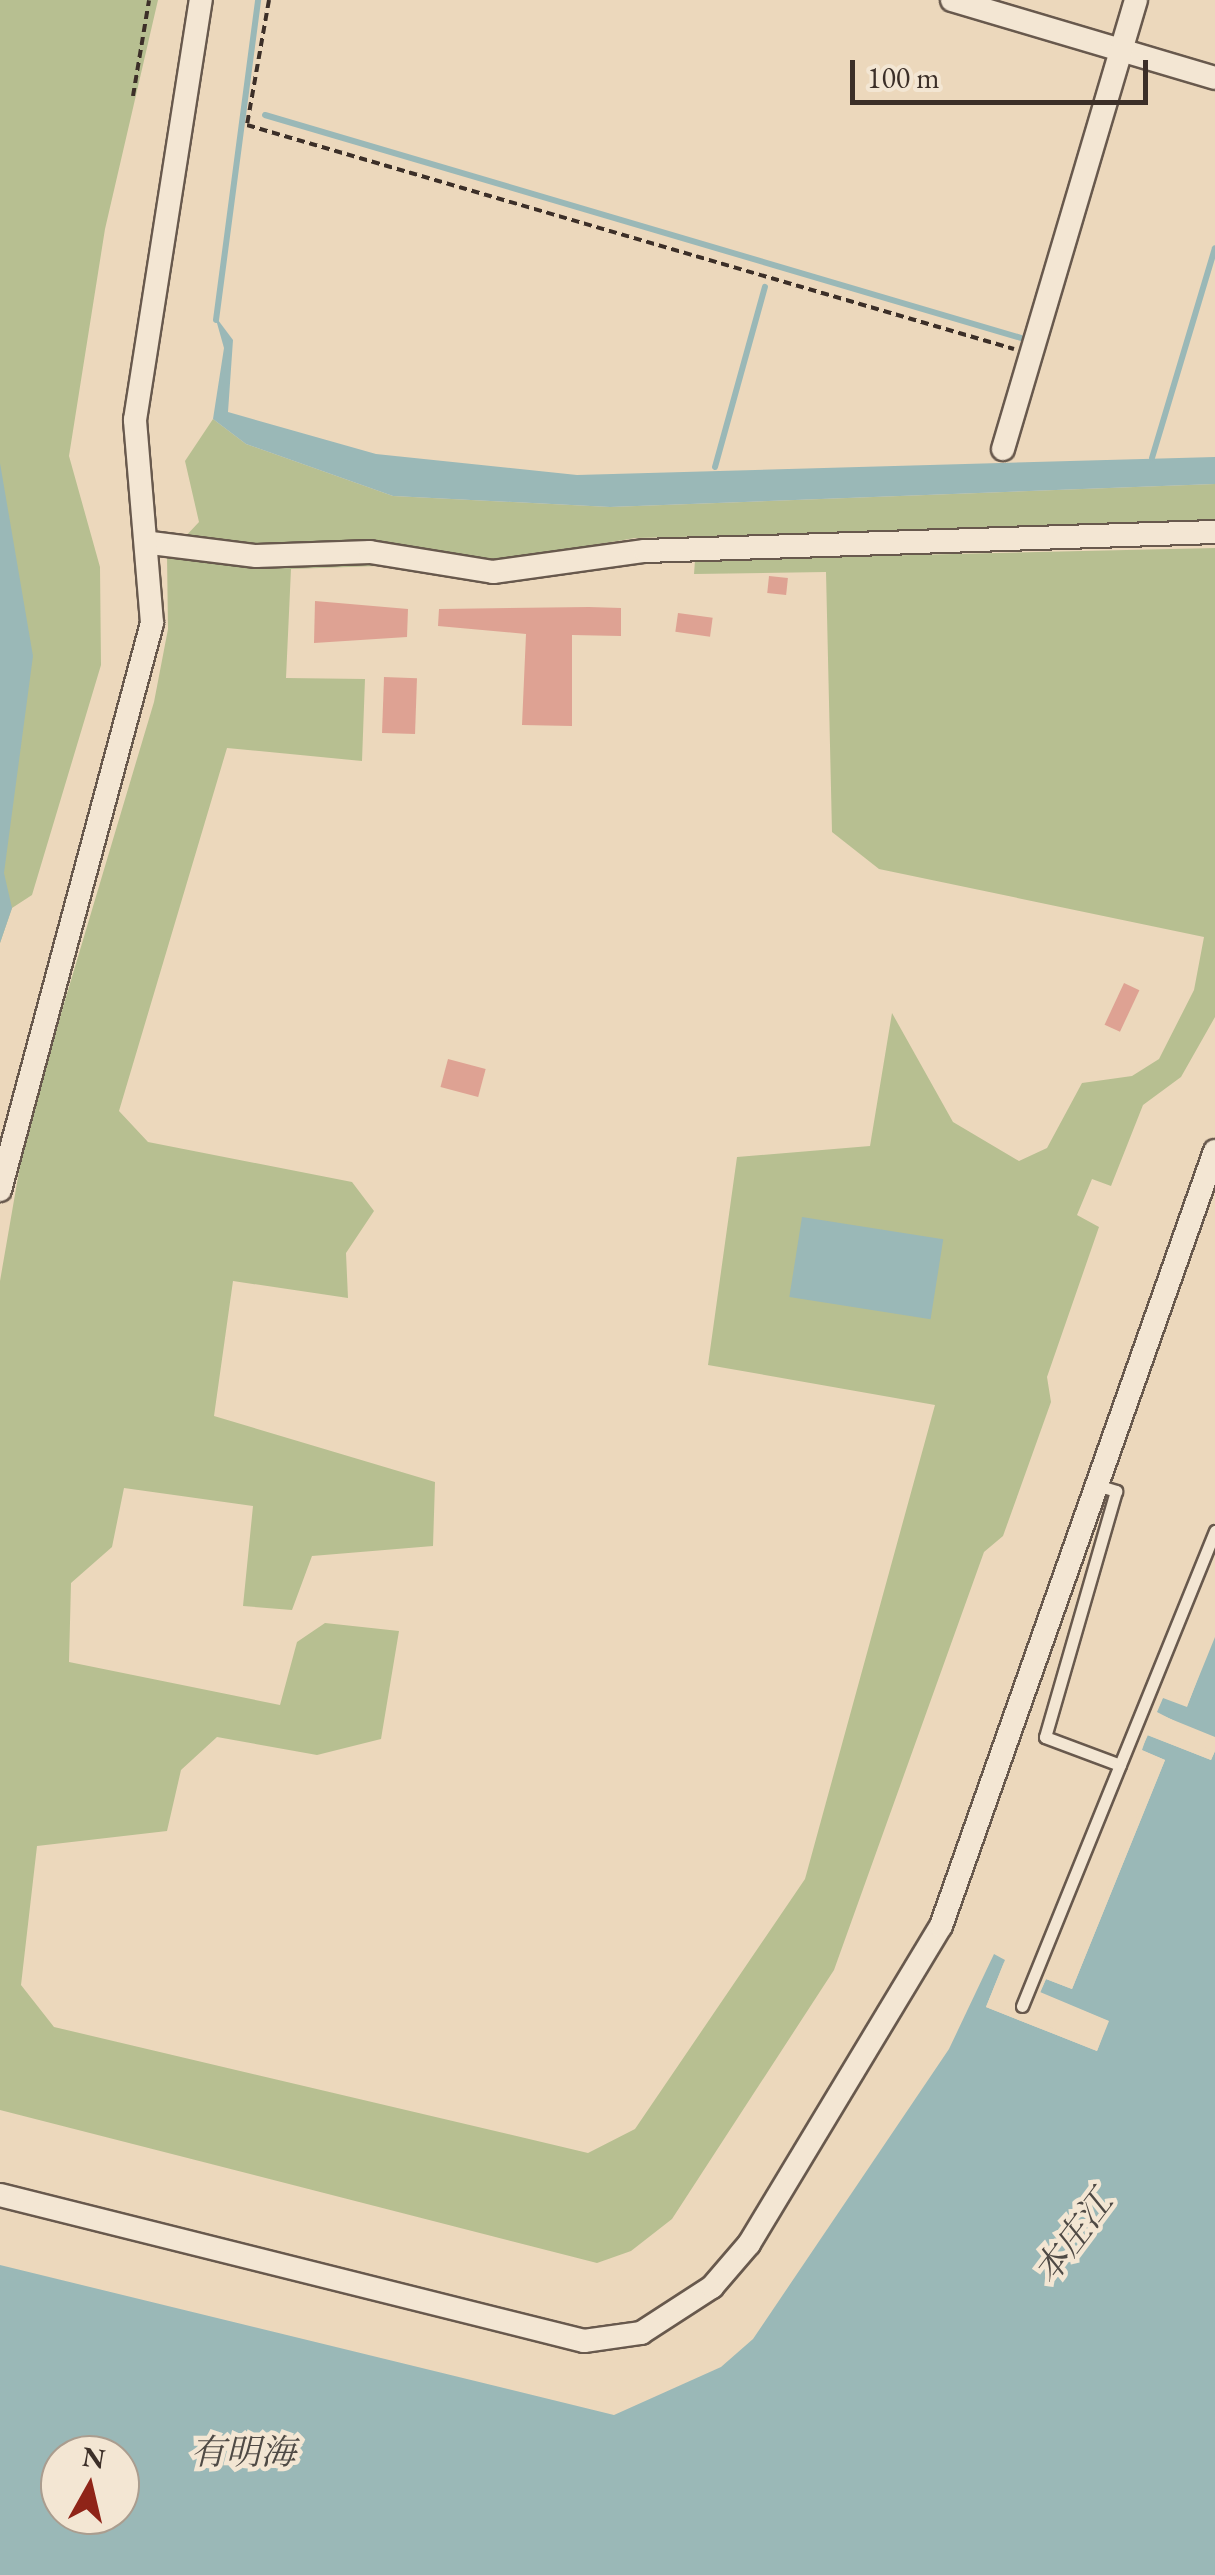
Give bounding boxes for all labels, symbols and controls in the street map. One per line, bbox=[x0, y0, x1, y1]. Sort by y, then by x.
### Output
scale bar bbox=[855, 40, 1152, 102]
text: 100 m bbox=[867, 58, 940, 97]
water label: 本庄江 bbox=[1025, 2182, 1121, 2292]
water label: 有明海 bbox=[191, 2431, 295, 2473]
north arrow bbox=[40, 2435, 140, 2535]
text: N bbox=[80, 2438, 108, 2477]

